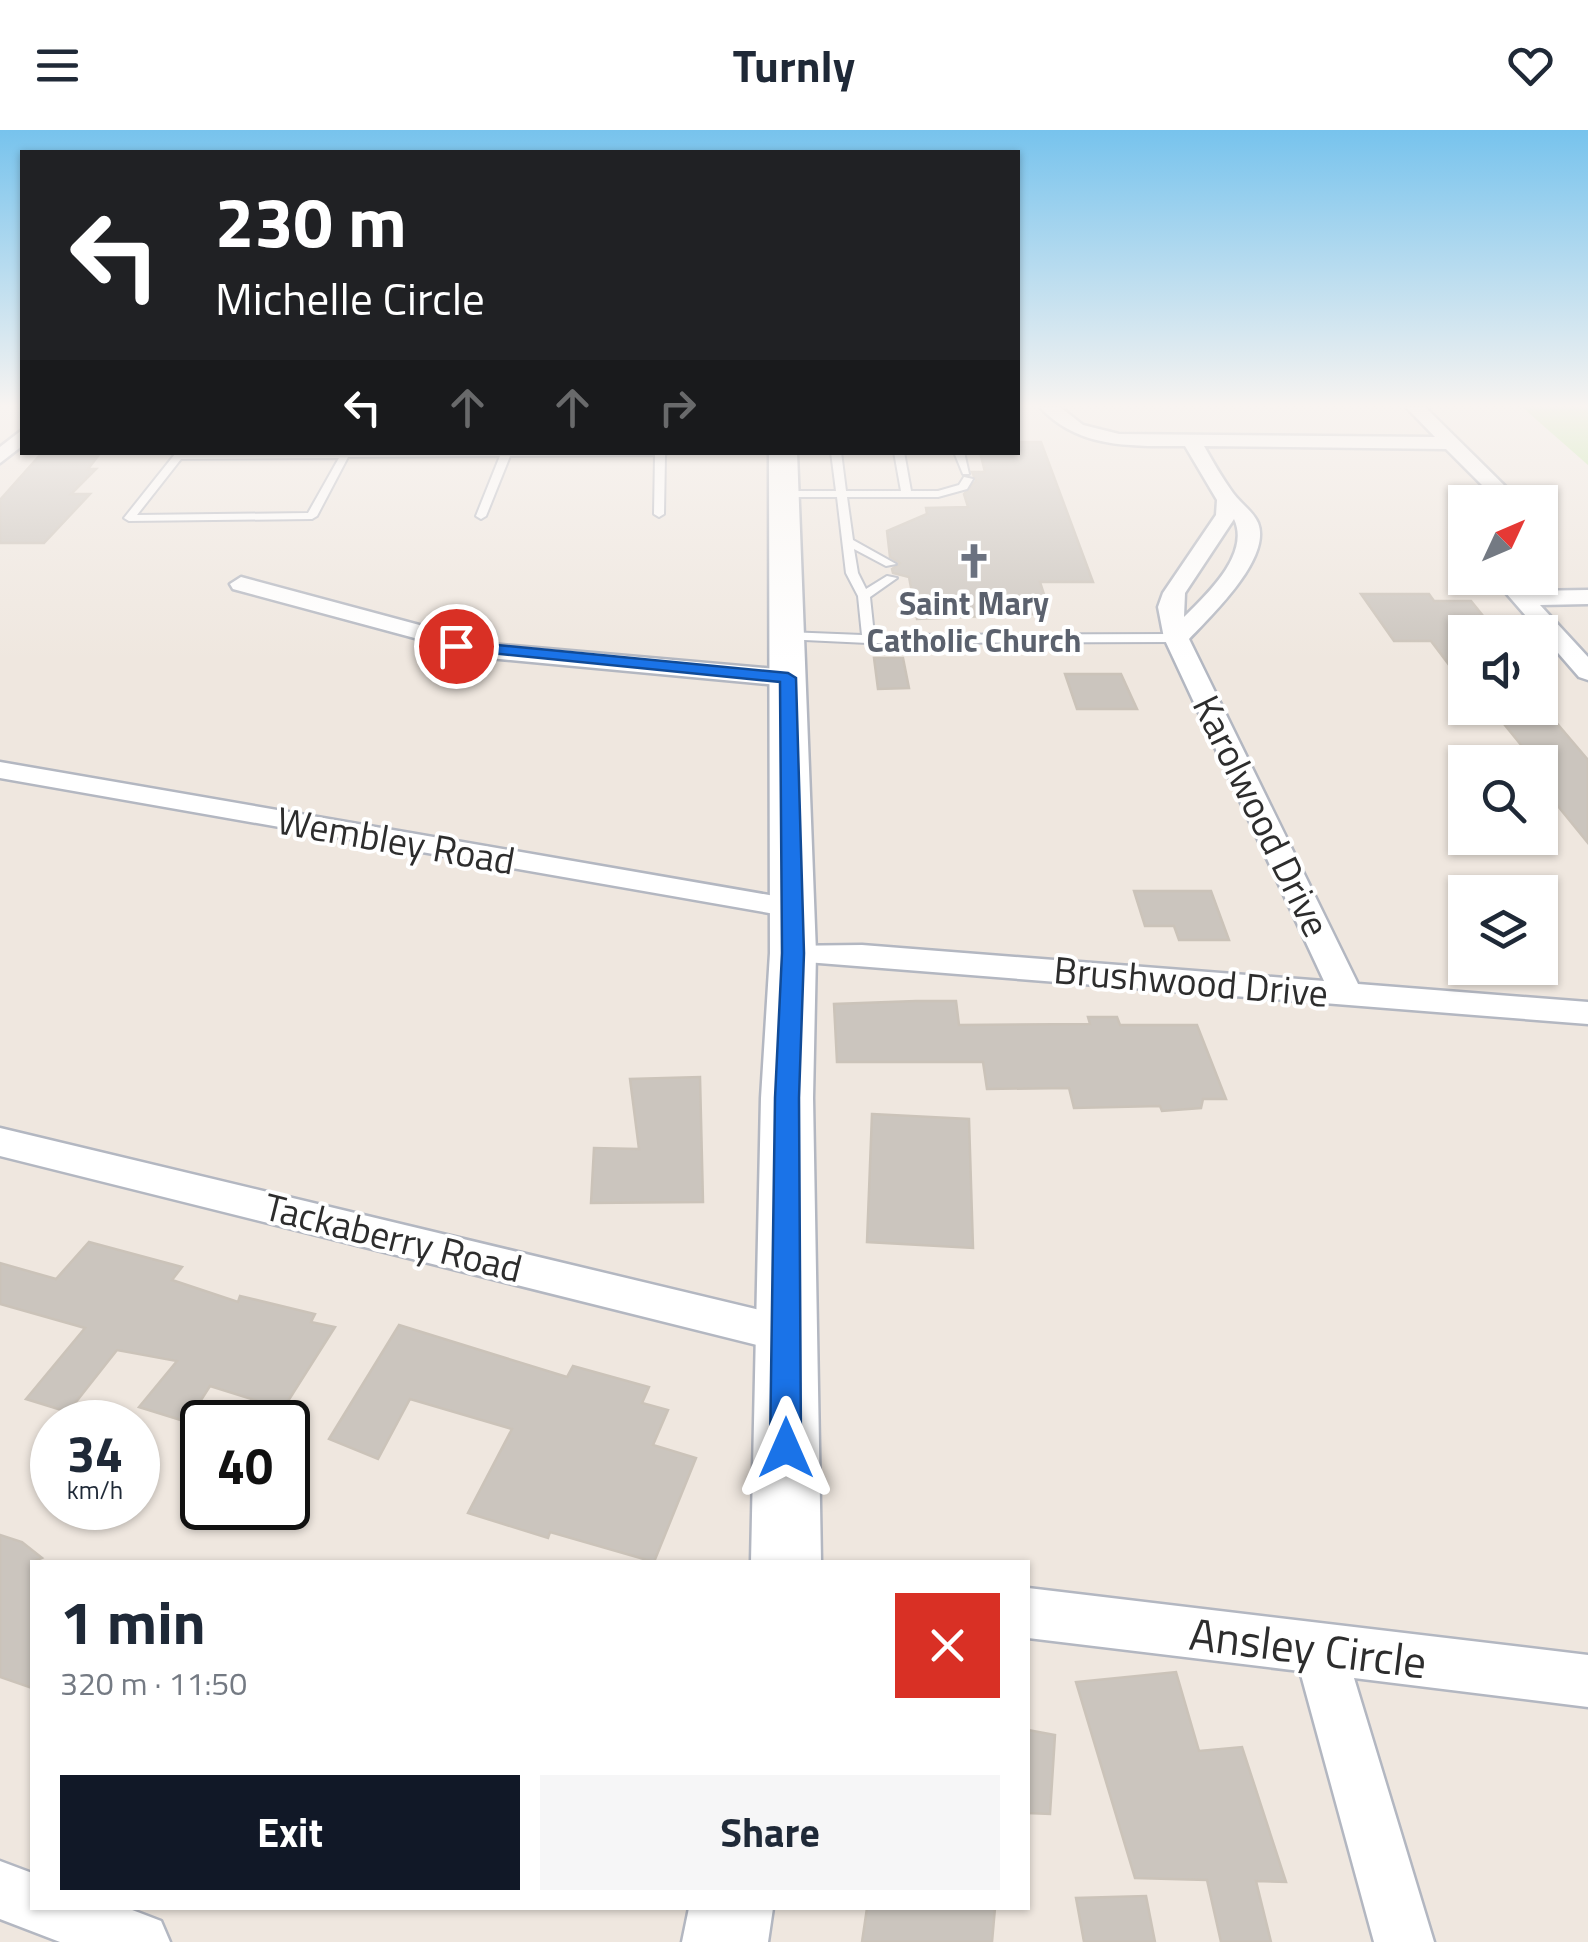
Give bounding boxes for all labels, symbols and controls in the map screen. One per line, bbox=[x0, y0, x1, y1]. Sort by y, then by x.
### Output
text: Turnly bbox=[733, 31, 855, 99]
icon: menu bbox=[30, 38, 85, 93]
icon: heart bbox=[1503, 38, 1558, 93]
text: 230 m bbox=[215, 168, 407, 274]
icon: left bbox=[50, 190, 180, 320]
text: Michelle Circle bbox=[215, 264, 485, 332]
icon: left bbox=[335, 380, 390, 435]
icon: ahead bbox=[440, 380, 495, 435]
icon: ahead bbox=[545, 380, 600, 435]
icon: right bbox=[650, 380, 705, 435]
north arrow bbox=[1448, 485, 1558, 595]
map controls bbox=[1448, 485, 1558, 985]
church icon: Saint Mary Catholic Church bbox=[955, 542, 993, 580]
place label: Saint Mary Catholic Church bbox=[867, 579, 1081, 664]
pin bbox=[414, 604, 499, 689]
button: sound bbox=[1448, 615, 1558, 725]
icon: arrive bbox=[429, 619, 484, 674]
street label: Karolwood Drive bbox=[1178, 685, 1346, 946]
button: search bbox=[1448, 745, 1558, 855]
street label: Wembley Road bbox=[273, 791, 520, 889]
button: layers bbox=[1448, 875, 1558, 985]
street label: Brushwood Drive bbox=[1052, 940, 1331, 1022]
street label: Tackaberry Road bbox=[258, 1177, 528, 1297]
position arrow bbox=[734, 1396, 838, 1500]
speed limit sign: 40 bbox=[180, 1400, 310, 1530]
text: 34 bbox=[67, 1415, 123, 1491]
text: km/h bbox=[67, 1471, 123, 1509]
text: 1 min bbox=[60, 1576, 206, 1667]
button: close bbox=[895, 1593, 1000, 1698]
street label: Ansley Circle bbox=[1186, 1599, 1431, 1695]
text: 320 m · 11:50 bbox=[60, 1659, 247, 1707]
button: Exit bbox=[60, 1775, 520, 1890]
button: Share bbox=[540, 1775, 1000, 1890]

